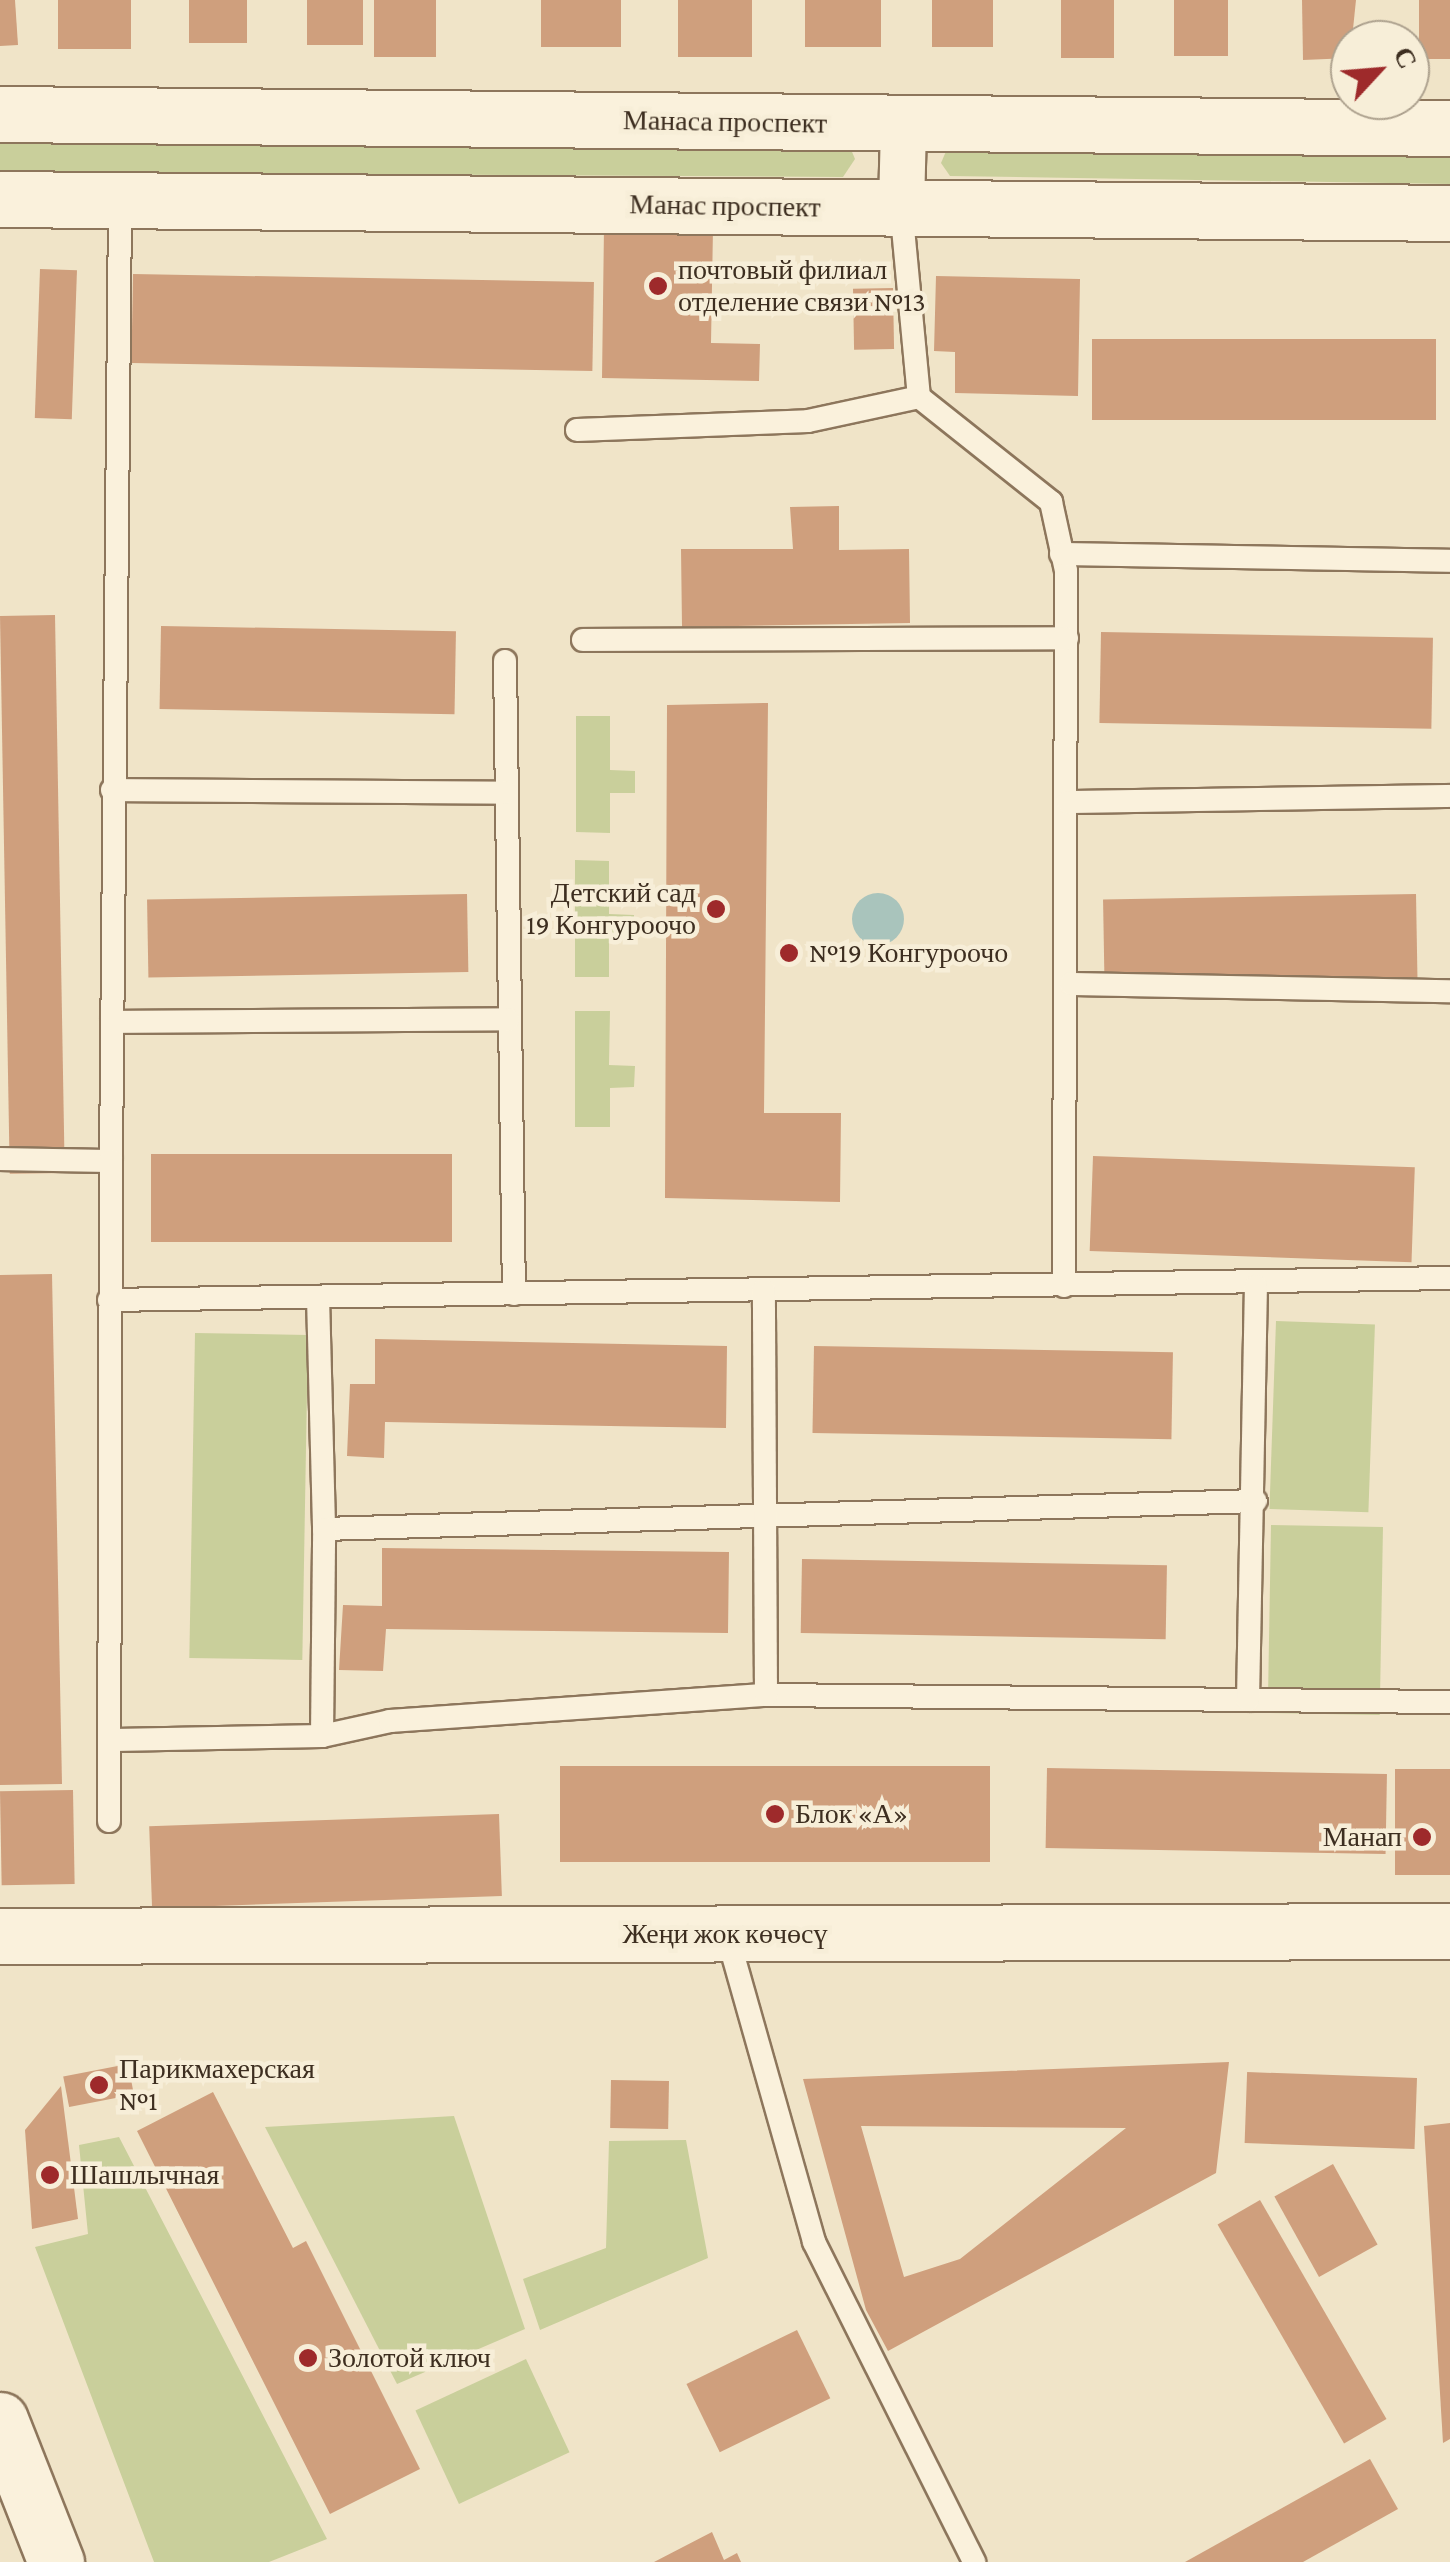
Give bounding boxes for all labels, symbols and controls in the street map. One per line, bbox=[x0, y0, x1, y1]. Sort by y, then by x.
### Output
north arrow bbox=[1330, 20, 1430, 120]
text: С bbox=[1387, 42, 1424, 73]
street label: Манаса проспект bbox=[623, 103, 827, 141]
street label: Манас проспект bbox=[629, 188, 821, 224]
place label: почтовый филиал отделение связи №13 bbox=[678, 253, 926, 319]
marker: почтовый филиал отделение связи №13 bbox=[647, 275, 669, 297]
place label: Детский сад 19 Конгуроочо bbox=[526, 876, 696, 942]
marker: Детский сад 19 Конгуроочо bbox=[705, 898, 727, 920]
place label: №19 Конгуроочо bbox=[809, 936, 1008, 970]
marker: №19 Конгуроочо bbox=[778, 942, 800, 964]
place label: Блок «А» bbox=[795, 1797, 908, 1831]
marker: Блок «А» bbox=[764, 1803, 786, 1825]
place label: Манап bbox=[1323, 1820, 1402, 1854]
marker: Манап bbox=[1411, 1826, 1433, 1848]
street label: Жеңи жок көчөсү bbox=[623, 1917, 827, 1951]
place label: Парикмахерская №1 bbox=[119, 2052, 315, 2118]
marker: Парикмахерская №1 bbox=[88, 2074, 110, 2096]
place label: Шашлычная bbox=[70, 2158, 219, 2192]
marker: Шашлычная bbox=[39, 2164, 61, 2186]
place label: Золотой ключ bbox=[328, 2341, 491, 2375]
marker: Золотой ключ bbox=[297, 2347, 319, 2369]

